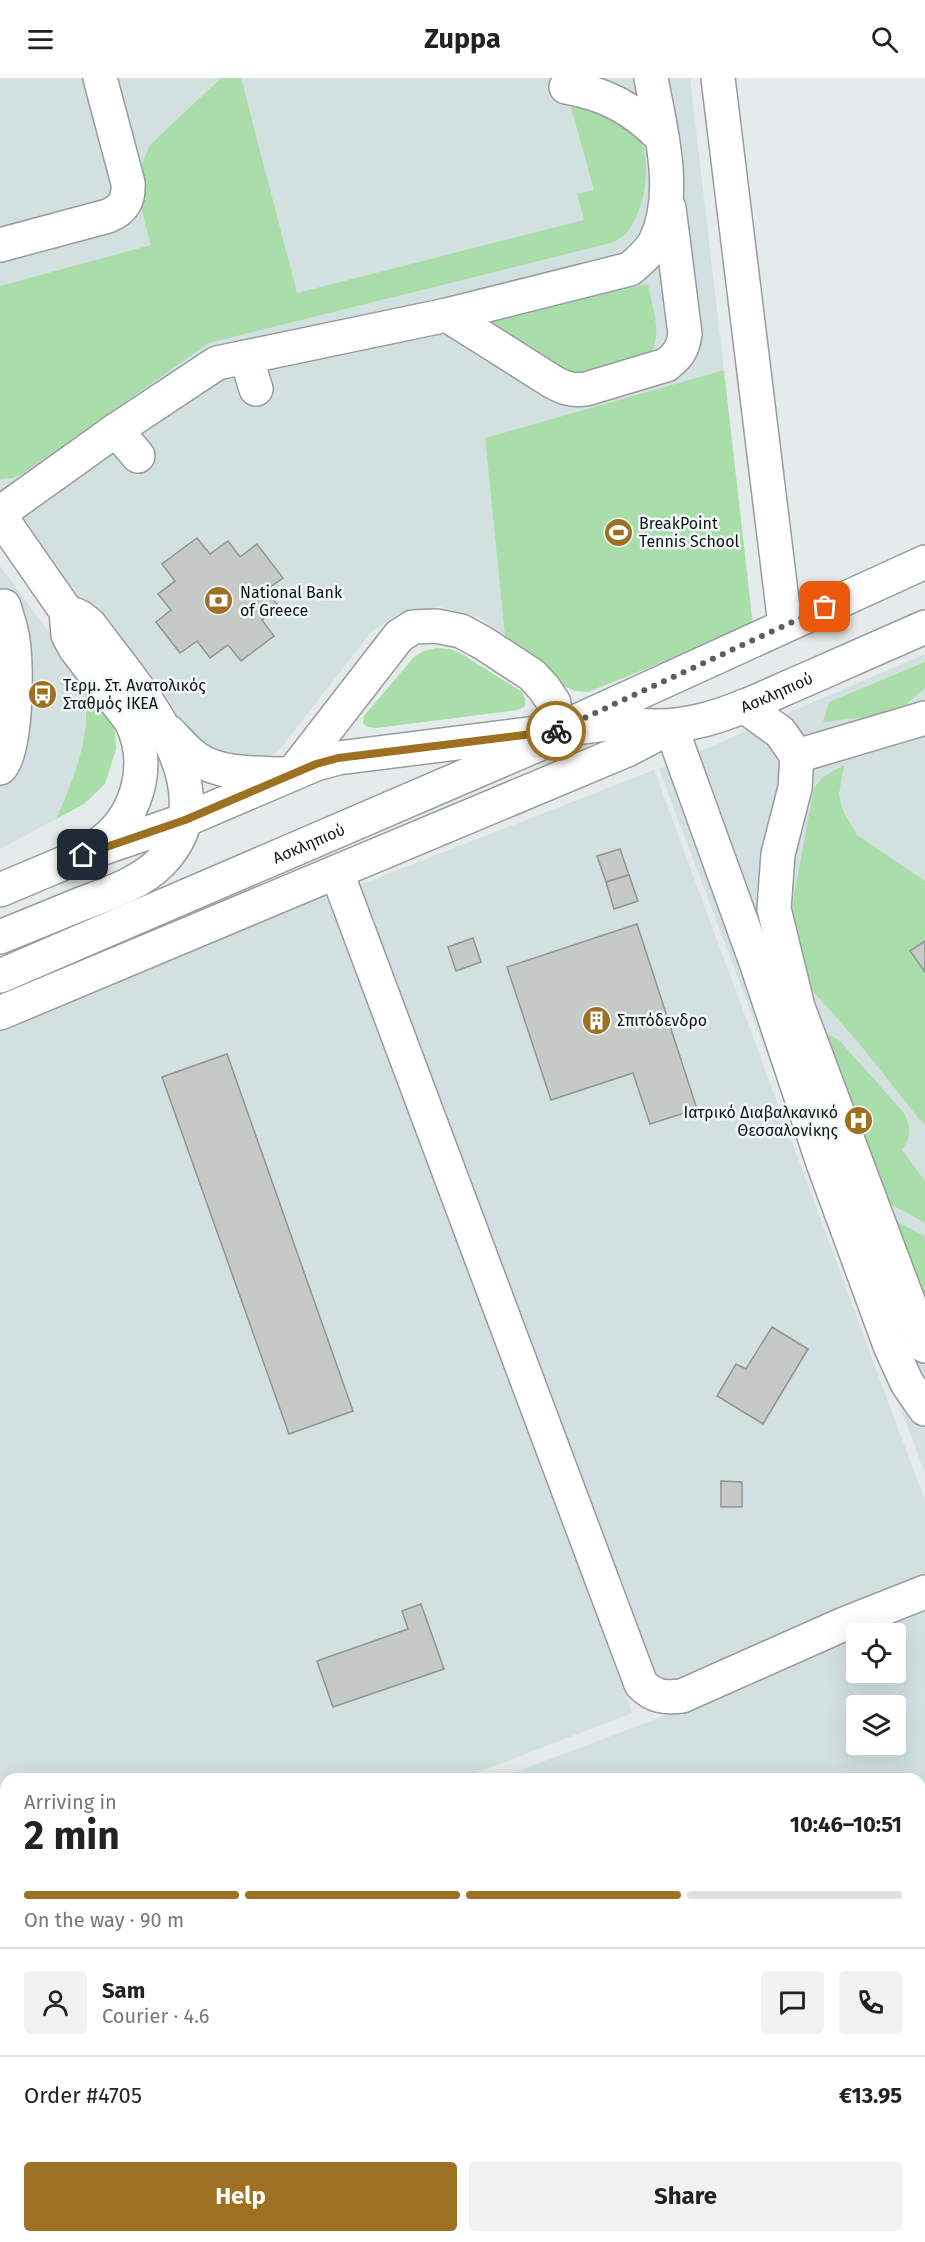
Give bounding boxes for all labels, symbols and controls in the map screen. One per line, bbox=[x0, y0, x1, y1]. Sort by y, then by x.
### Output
icon: menu bbox=[24, 23, 57, 56]
text: Zuppa bbox=[424, 23, 501, 55]
icon: search bbox=[868, 23, 901, 56]
place label: BreakPoint Tennis School bbox=[639, 514, 740, 551]
sports icon: BreakPoint Tennis School bbox=[602, 516, 634, 548]
pin bbox=[799, 581, 850, 632]
place label: National Bank of Greece bbox=[240, 583, 343, 620]
bank icon: National Bank of Greece bbox=[203, 585, 235, 617]
icon: bag bbox=[808, 590, 841, 623]
street label: Ασκληπιού bbox=[738, 669, 816, 717]
place label: Τερμ. Στ. Ανατολικός Σταθμός ΙΚΕΑ bbox=[63, 676, 206, 713]
bus stop icon: Τερμ. Στ. Ανατολικός Σταθμός ΙΚΕΑ bbox=[26, 678, 58, 710]
courier bbox=[526, 701, 586, 761]
icon: bike bbox=[540, 715, 573, 748]
street label: Ασκληπιού bbox=[270, 820, 348, 868]
pin bbox=[57, 829, 108, 880]
icon: home bbox=[66, 838, 99, 871]
building icon: Σπιτόδενδρο bbox=[580, 1004, 612, 1036]
place label: Σπιτόδενδρο bbox=[617, 1011, 707, 1030]
place label: Ιατρικό Διαβαλκανικό Θεσσαλονίκης bbox=[683, 1103, 838, 1140]
hospital icon: Ιατρικό Διαβαλκανικό Θεσσαλονίκης bbox=[843, 1105, 875, 1137]
map controls bbox=[846, 1623, 906, 1755]
button: locate bbox=[846, 1623, 906, 1683]
button: layers bbox=[846, 1695, 906, 1755]
text: Arriving in bbox=[24, 1790, 117, 1814]
text: 10:46–10:51 bbox=[790, 1811, 902, 1838]
text: 2 min bbox=[24, 1813, 120, 1859]
text: On the way · 90 m bbox=[24, 1908, 184, 1932]
button: person bbox=[24, 1971, 87, 2034]
button: chat bbox=[761, 1971, 824, 2034]
button: phone bbox=[839, 1971, 902, 2034]
text: Sam bbox=[102, 1977, 145, 2004]
text: Courier · 4.6 bbox=[102, 2004, 209, 2028]
text: Order #4705 bbox=[24, 2082, 142, 2109]
text: €13.95 bbox=[839, 2082, 902, 2109]
button: Help bbox=[24, 2162, 457, 2231]
button: Share bbox=[469, 2162, 902, 2231]

